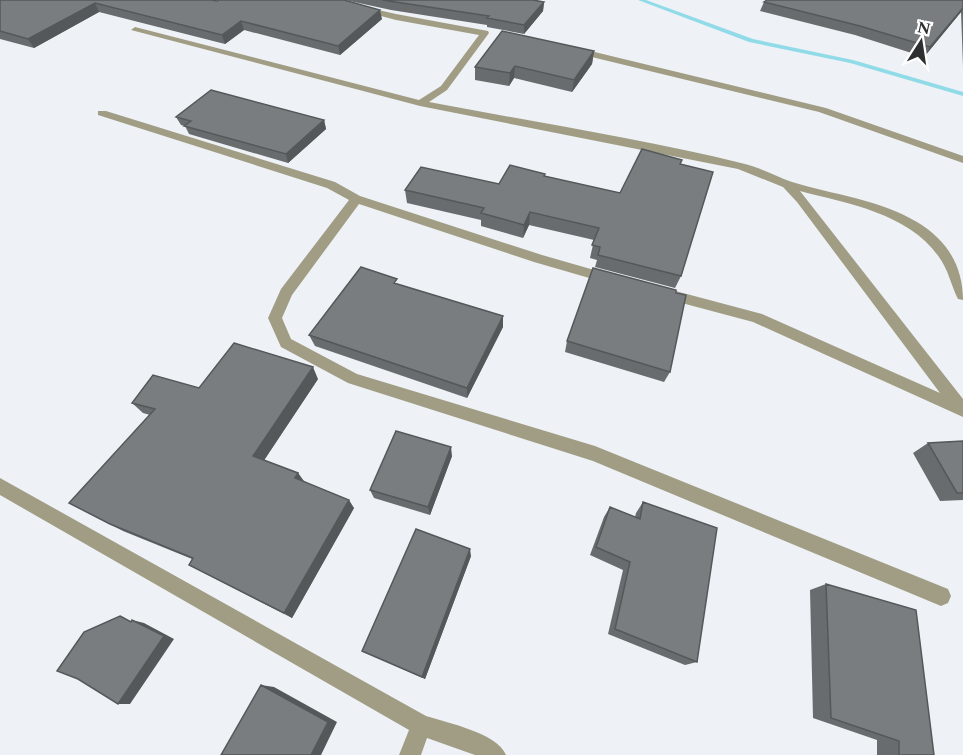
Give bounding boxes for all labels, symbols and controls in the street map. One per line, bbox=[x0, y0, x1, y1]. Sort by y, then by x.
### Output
north arrow bbox=[891, 12, 951, 72]
text: N bbox=[915, 15, 933, 41]

